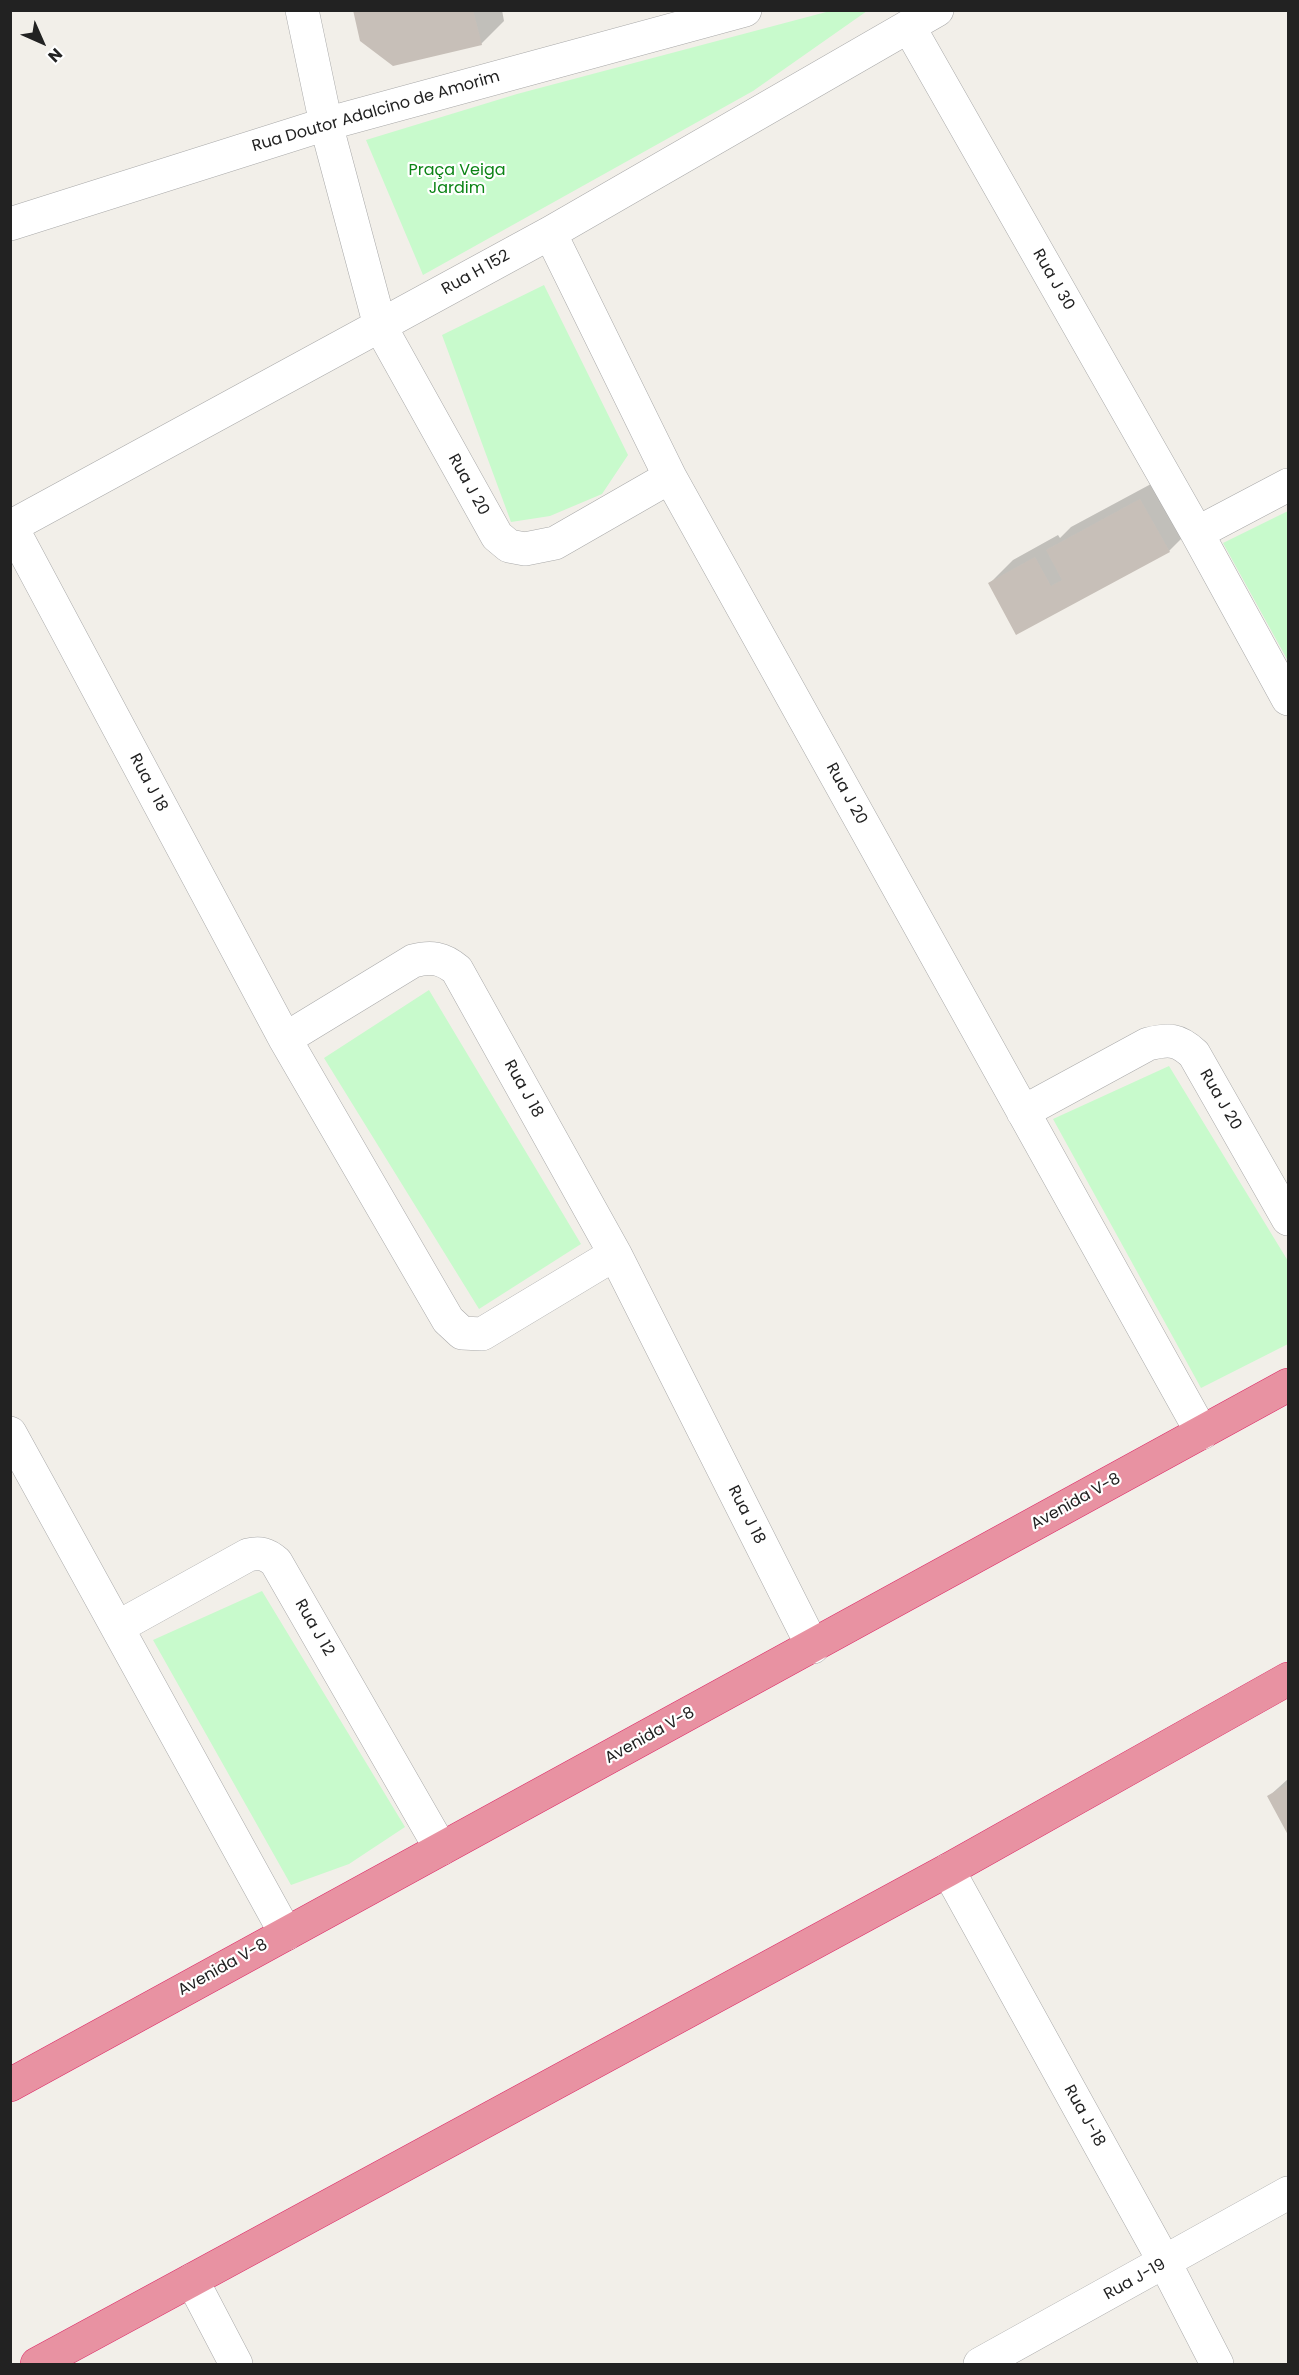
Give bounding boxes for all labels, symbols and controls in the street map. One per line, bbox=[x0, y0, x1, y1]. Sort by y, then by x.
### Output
north arrow bbox=[12, 12, 72, 72]
text: N bbox=[43, 43, 67, 67]
street label: Rua Doutor Adalcino de Amorim bbox=[250, 67, 502, 157]
park label: Praça Veiga Jardim bbox=[408, 161, 506, 199]
street label: Rua H 152 bbox=[439, 246, 513, 300]
street label: Rua J 30 bbox=[1028, 246, 1078, 314]
street label: Rua J 20 bbox=[443, 451, 493, 519]
street label: Rua J 18 bbox=[125, 751, 171, 815]
street label: Rua J 20 bbox=[821, 760, 871, 828]
street label: Rua J 18 bbox=[499, 1057, 547, 1121]
street label: Rua J 20 bbox=[1195, 1066, 1245, 1134]
street label: Avenida V-8 bbox=[1028, 1469, 1124, 1535]
street label: Rua J 18 bbox=[723, 1483, 769, 1547]
street label: Rua J 12 bbox=[290, 1596, 338, 1660]
street label: Avenida V-8 bbox=[602, 1703, 698, 1769]
street label: Avenida V-8 bbox=[175, 1935, 271, 2001]
street label: Rua J-18 bbox=[1059, 2082, 1109, 2150]
street label: Rua J-19 bbox=[1101, 2255, 1169, 2305]

